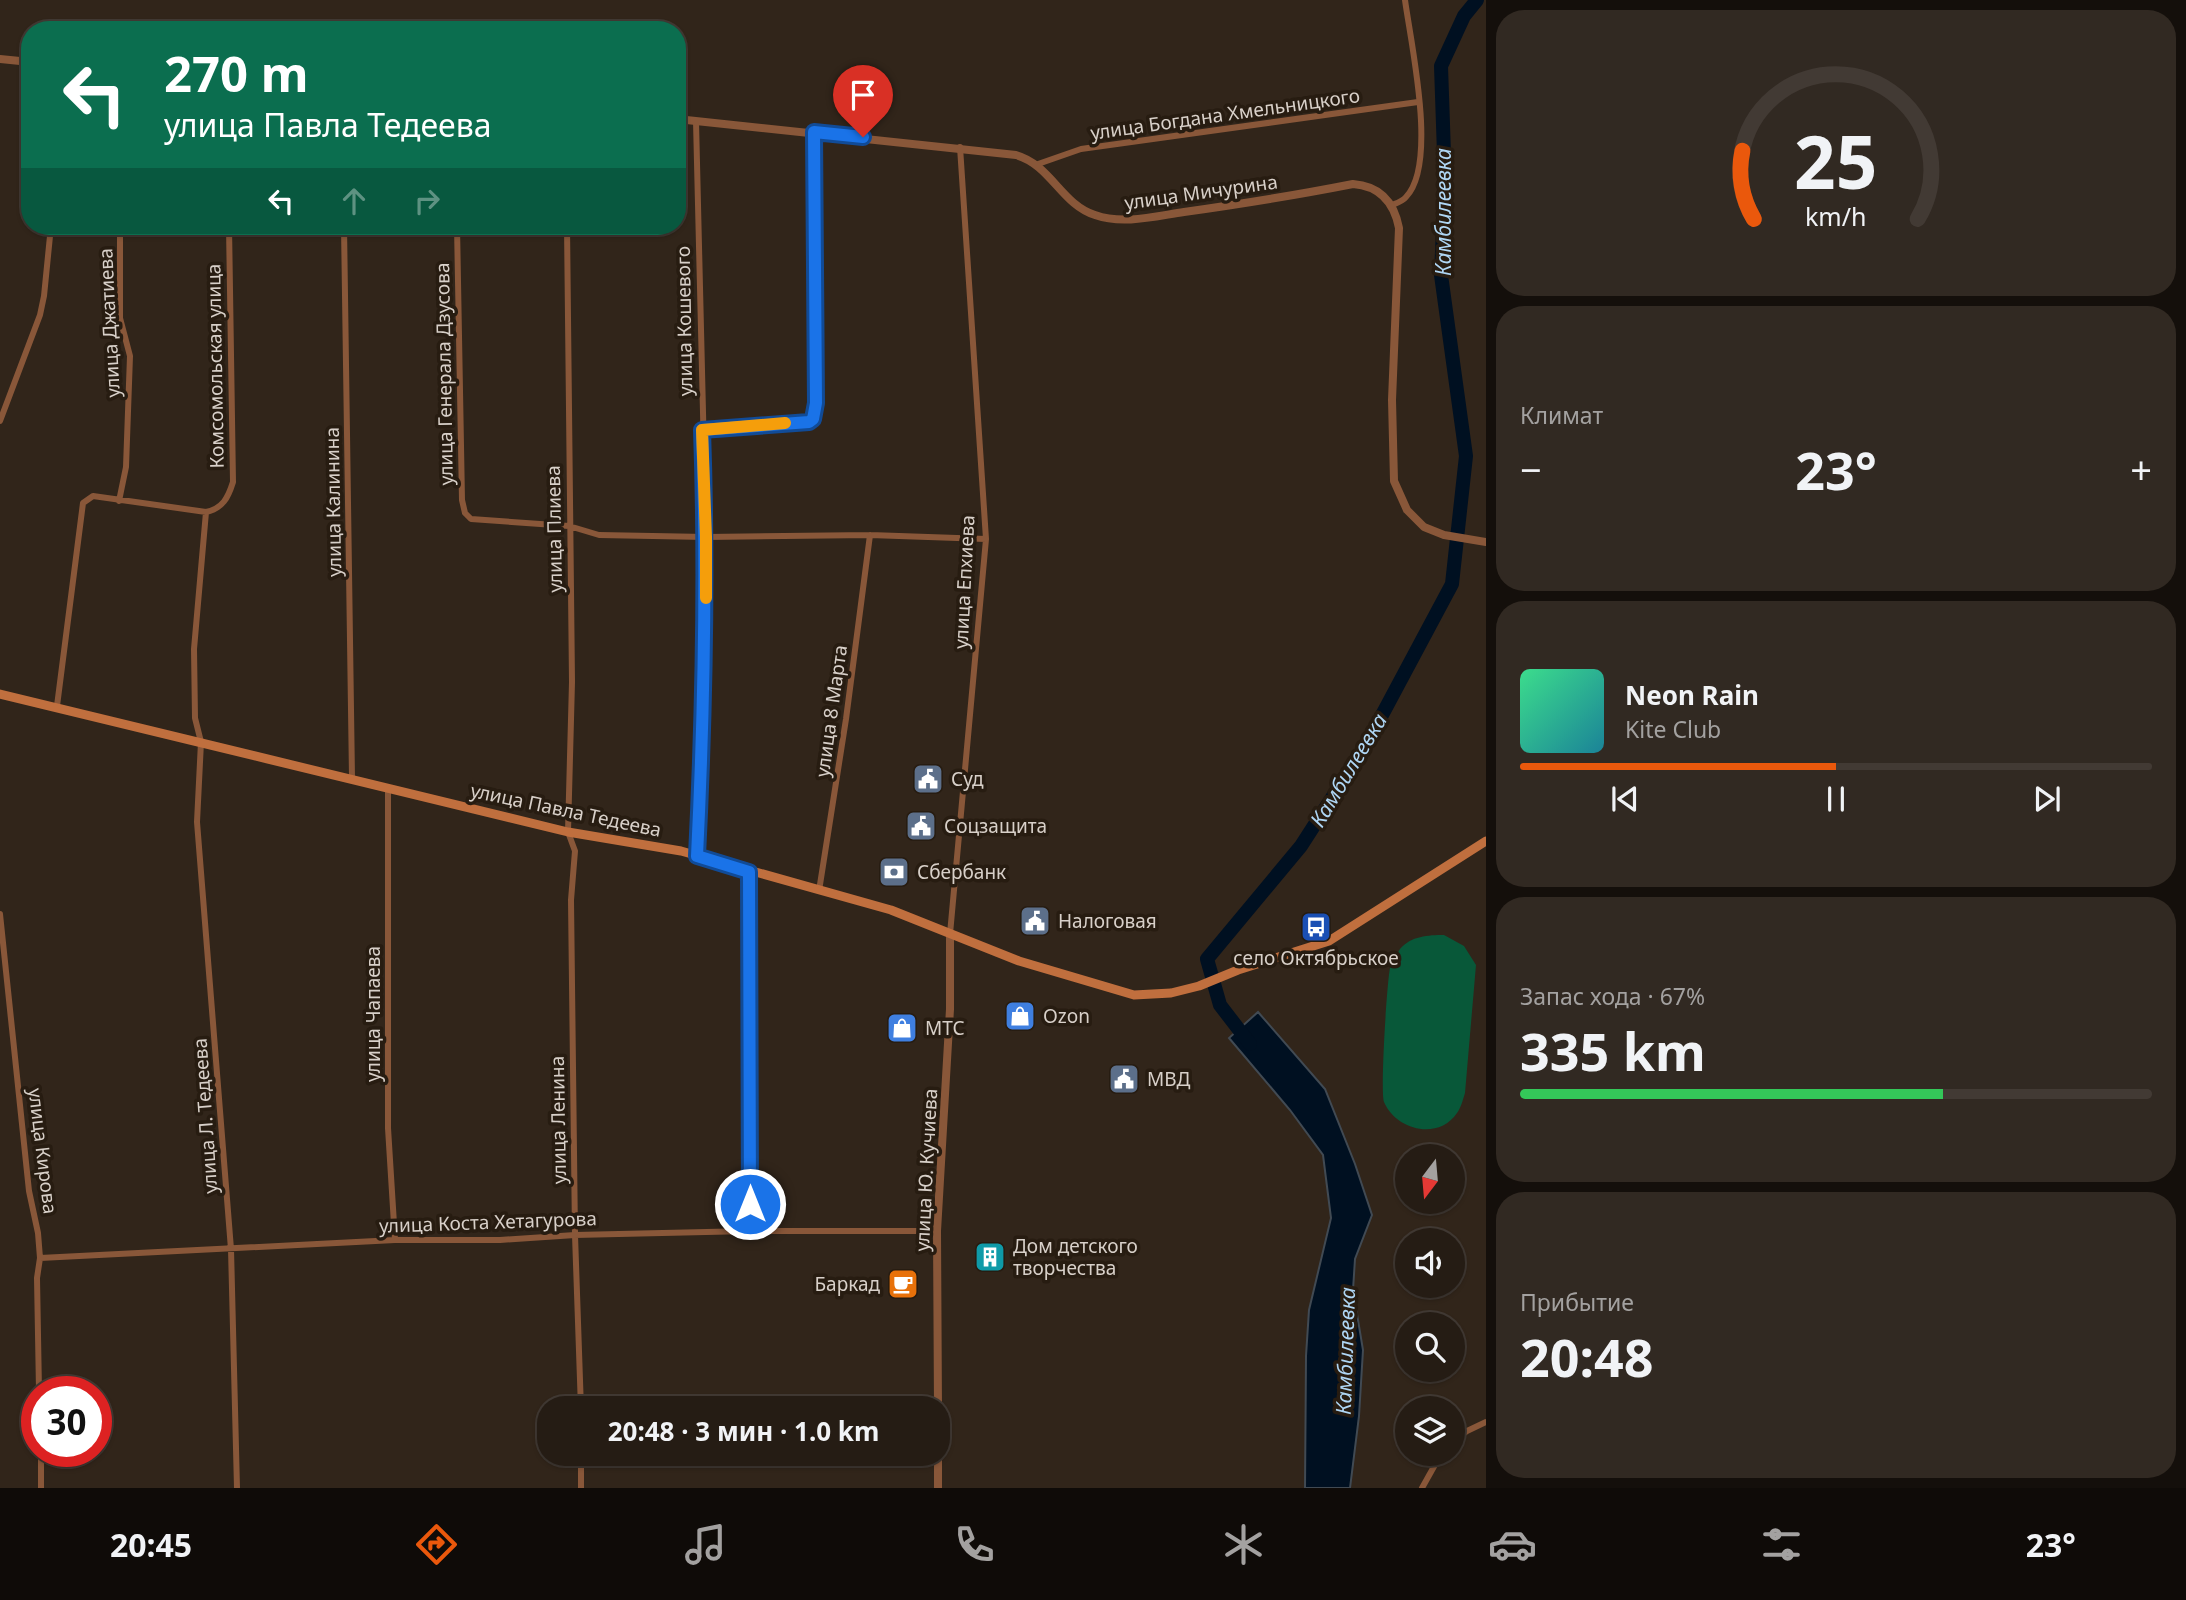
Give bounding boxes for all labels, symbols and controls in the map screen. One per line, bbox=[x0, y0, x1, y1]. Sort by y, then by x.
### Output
text: 270 m bbox=[164, 40, 309, 106]
icon: left bbox=[49, 49, 140, 140]
pin bbox=[833, 65, 893, 137]
icon: arrive bbox=[844, 76, 882, 114]
street label: улица Богдана Хмельницкого bbox=[1089, 82, 1361, 146]
text: улица Павла Тедеева bbox=[164, 103, 492, 146]
text: 25 bbox=[1794, 111, 1878, 210]
water label: Камбилеевка bbox=[1429, 148, 1457, 276]
street label: улица Мичурина bbox=[1123, 168, 1279, 216]
icon: left bbox=[262, 182, 300, 220]
icon: ahead bbox=[335, 182, 373, 220]
icon: right bbox=[408, 182, 446, 220]
text: km/h bbox=[1805, 199, 1867, 233]
street label: улица Кошевого bbox=[670, 246, 698, 396]
street label: улица Джатиева bbox=[92, 248, 126, 398]
street label: улица Генерала Дзусова bbox=[429, 262, 459, 486]
street label: Комсомольская улица bbox=[200, 263, 230, 469]
text: Климат bbox=[1520, 399, 1603, 431]
street label: улица Калинина bbox=[319, 427, 347, 577]
text: 23° bbox=[1795, 434, 1877, 505]
text: − bbox=[1520, 443, 1542, 495]
text: + bbox=[2130, 443, 2152, 495]
street label: улица Плиева bbox=[540, 465, 568, 593]
street label: улица Епхиева bbox=[948, 514, 980, 650]
street label: улица 8 Марта bbox=[809, 643, 853, 779]
text: Neon Rain bbox=[1625, 677, 1759, 713]
water label: Камбилеевка bbox=[1303, 708, 1393, 832]
text: Kite Club bbox=[1625, 713, 1721, 745]
public building icon: Суд bbox=[911, 762, 945, 796]
place label: Суд bbox=[951, 766, 984, 792]
street label: улица Павла Тедеева bbox=[468, 777, 664, 843]
icon: previous bbox=[1606, 780, 1644, 818]
icon: pause bbox=[1817, 780, 1855, 818]
icon: next bbox=[2028, 780, 2066, 818]
public building icon: Соцзащита bbox=[904, 809, 938, 843]
place label: Соцзащита bbox=[944, 813, 1047, 839]
bank icon: Сбербанк bbox=[877, 855, 911, 889]
place label: Сбербанк bbox=[917, 859, 1006, 885]
public building icon: Налоговая bbox=[1018, 904, 1052, 938]
place label: Налоговая bbox=[1058, 908, 1157, 934]
bus stop icon: село Октябрьское bbox=[1299, 910, 1333, 944]
place label: село Октябрьское bbox=[1233, 945, 1399, 971]
street label: улица Чапаева bbox=[360, 946, 386, 1082]
text: Запас хода · 67% bbox=[1520, 980, 1705, 1012]
shop icon: Ozon bbox=[1003, 999, 1037, 1033]
place label: Ozon bbox=[1043, 1003, 1090, 1029]
shop icon: МТС bbox=[885, 1011, 919, 1045]
place label: МТС bbox=[925, 1015, 965, 1041]
text: 335 km bbox=[1520, 1015, 1706, 1086]
street label: улица Л. Тедеева bbox=[187, 1037, 223, 1195]
street label: улица Ленина bbox=[544, 1056, 572, 1184]
public building icon: МВД bbox=[1107, 1062, 1141, 1096]
place label: МВД bbox=[1147, 1066, 1191, 1092]
street label: улица Кирова bbox=[22, 1087, 64, 1215]
street label: улица Ю. Кучиева bbox=[909, 1088, 943, 1252]
north arrow bbox=[1395, 1144, 1465, 1214]
map controls bbox=[1395, 1144, 1465, 1466]
position arrow bbox=[713, 1167, 787, 1241]
street label: улица Коста Хетагурова bbox=[379, 1205, 597, 1239]
button: sound bbox=[1395, 1228, 1465, 1298]
place label: Дом детского творчества bbox=[1013, 1233, 1138, 1281]
building icon: Дом детского творчества bbox=[973, 1240, 1007, 1274]
cafe icon: Баркад bbox=[886, 1267, 920, 1301]
place label: Баркад bbox=[814, 1271, 880, 1297]
text: Прибытие bbox=[1520, 1286, 1634, 1318]
water label: Камбилеевка bbox=[1329, 1287, 1361, 1415]
button: search bbox=[1395, 1312, 1465, 1382]
text: 20:48 bbox=[1520, 1321, 1654, 1392]
speed limit sign: 30 bbox=[21, 1376, 112, 1467]
button: layers bbox=[1395, 1396, 1465, 1466]
text: 20:48 · 3 мин · 1.0 km bbox=[608, 1413, 879, 1449]
icon: directions bbox=[412, 1520, 461, 1569]
icon: music bbox=[681, 1520, 730, 1569]
icon: phone bbox=[950, 1520, 999, 1569]
icon: climate bbox=[1219, 1520, 1268, 1569]
icon: car bbox=[1488, 1520, 1537, 1569]
icon: filters bbox=[1757, 1520, 1806, 1569]
text: 20:45 bbox=[110, 1523, 192, 1566]
text: 23° bbox=[2026, 1523, 2076, 1566]

